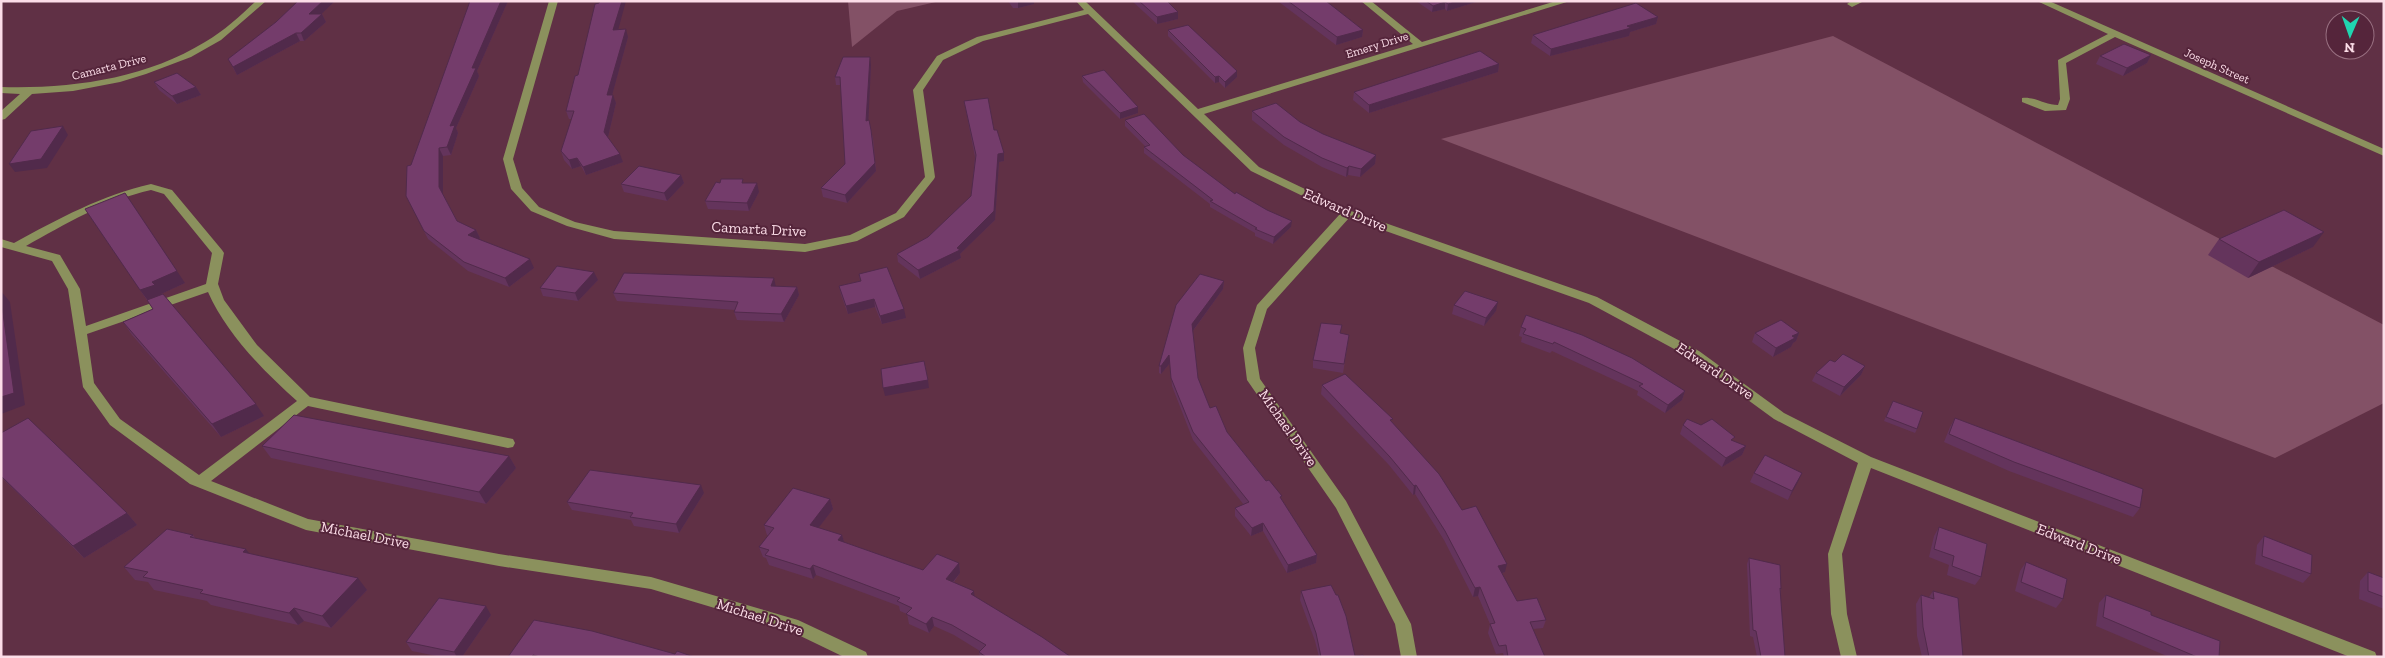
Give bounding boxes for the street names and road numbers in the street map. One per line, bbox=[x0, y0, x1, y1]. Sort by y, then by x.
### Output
street label: Emery Drive bbox=[1344, 29, 1410, 61]
street label: Joseph Street bbox=[2182, 45, 2252, 87]
street label: Camarta Drive bbox=[70, 51, 148, 83]
street label: Edward Drive bbox=[1301, 184, 1389, 236]
street label: Camarta Drive bbox=[711, 218, 807, 240]
street label: Edward Drive bbox=[1673, 339, 1757, 403]
street label: Michael Drive bbox=[1255, 386, 1321, 470]
street label: Michael Drive bbox=[319, 518, 411, 552]
street label: Edward Drive bbox=[2034, 520, 2124, 568]
street label: Michael Drive bbox=[715, 595, 805, 639]

